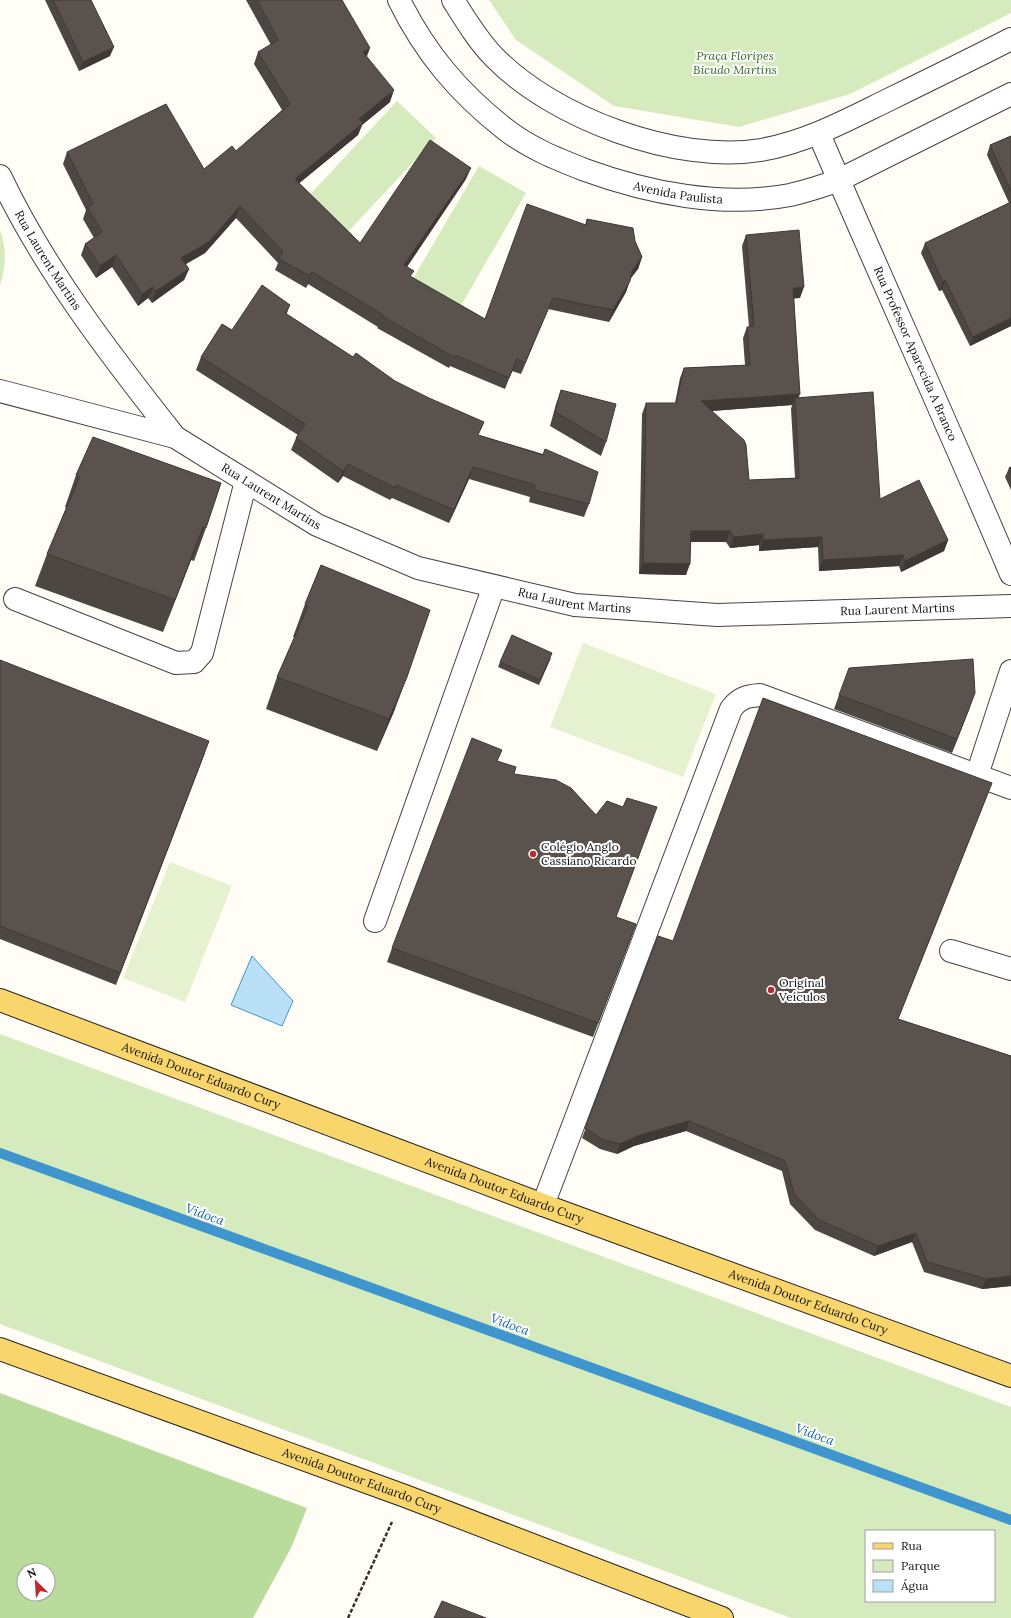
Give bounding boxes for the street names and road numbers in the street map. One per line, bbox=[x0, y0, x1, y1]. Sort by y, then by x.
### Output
street label: Avenida Paulista bbox=[631, 177, 723, 207]
street label: Rua Laurent Martins bbox=[12, 208, 85, 313]
street label: Rua Professor Aparecida A Branco bbox=[871, 264, 961, 443]
street label: Rua Laurent Martins bbox=[219, 460, 324, 533]
street label: Rua Laurent Martins bbox=[517, 584, 632, 616]
street label: Rua Laurent Martins bbox=[840, 600, 955, 618]
street label: Avenida Doutor Eduardo Cury bbox=[119, 1038, 283, 1112]
street label: Avenida Doutor Eduardo Cury bbox=[422, 1153, 586, 1226]
street label: Avenida Doutor Eduardo Cury bbox=[726, 1265, 891, 1338]
street label: Avenida Doutor Eduardo Cury bbox=[280, 1444, 444, 1516]

